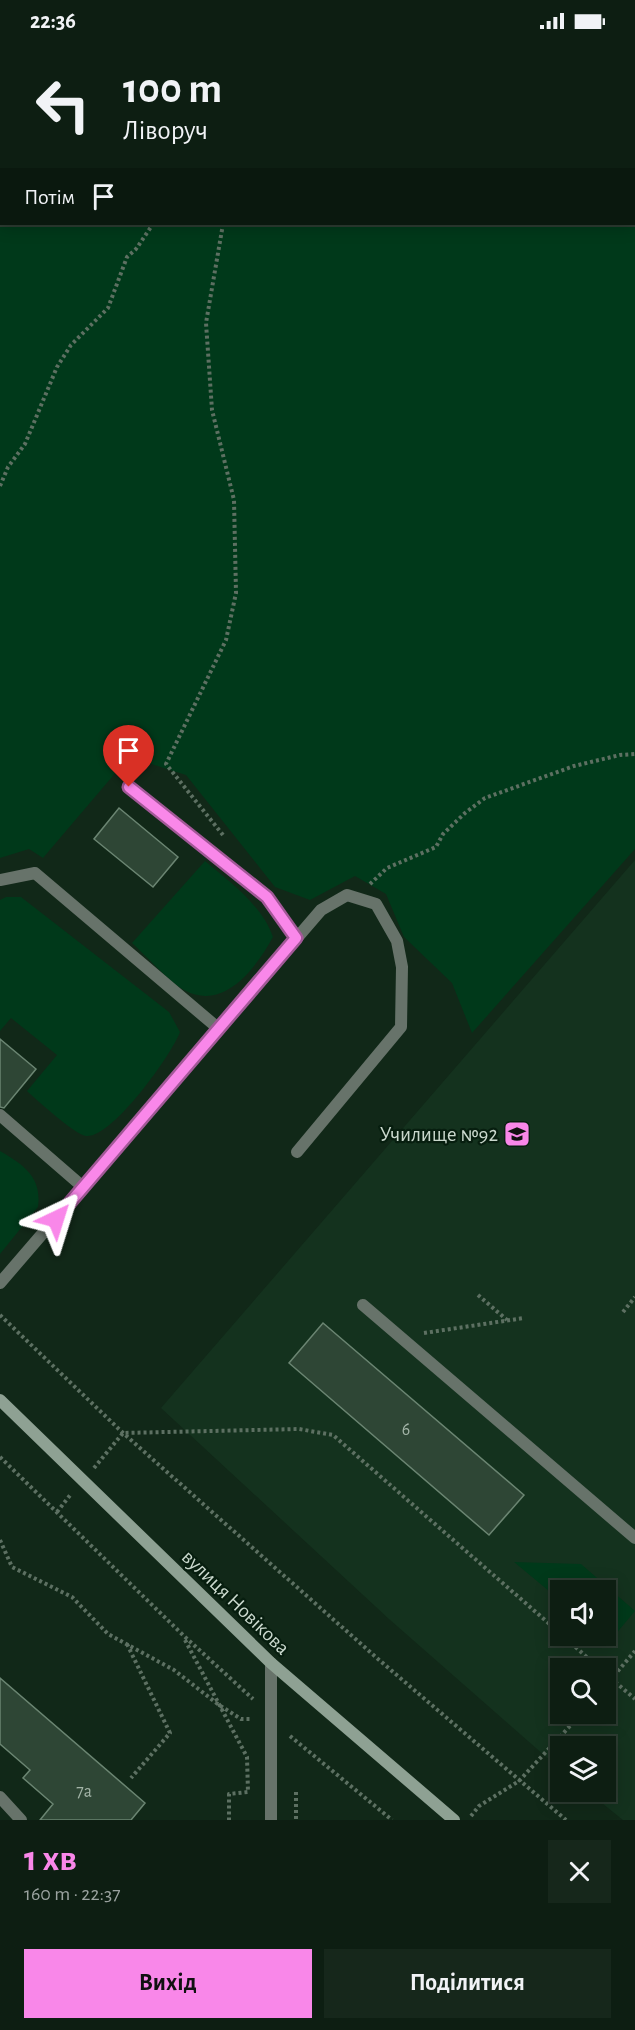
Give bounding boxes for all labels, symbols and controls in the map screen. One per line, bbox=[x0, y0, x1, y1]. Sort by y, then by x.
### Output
text: 22:36 bbox=[30, 10, 76, 32]
icon: left bbox=[24, 66, 102, 144]
text: 100 m bbox=[123, 68, 222, 110]
text: Ліворуч bbox=[123, 117, 208, 144]
icon: arrive bbox=[87, 180, 120, 213]
text: Потім bbox=[24, 186, 75, 208]
pin bbox=[103, 725, 154, 787]
icon: arrive bbox=[112, 734, 145, 767]
school or university icon: Училище №92 bbox=[502, 1119, 532, 1149]
place label: Училище №92 bbox=[380, 1124, 498, 1145]
position arrow bbox=[24, 1187, 88, 1251]
house number: 6 bbox=[402, 1421, 410, 1439]
street label: вулиця Новікова bbox=[178, 1546, 294, 1659]
map controls bbox=[550, 1580, 616, 1802]
button: sound bbox=[550, 1580, 616, 1646]
button: search bbox=[550, 1658, 616, 1724]
button: layers bbox=[550, 1736, 616, 1802]
house number: 7а bbox=[76, 1783, 92, 1801]
button: close bbox=[548, 1840, 611, 1903]
text: 1 хв bbox=[24, 1841, 77, 1877]
text: 160 m · 22:37 bbox=[24, 1884, 121, 1904]
button: Вихід bbox=[24, 1949, 312, 2018]
button: Поділитися bbox=[324, 1949, 611, 2018]

